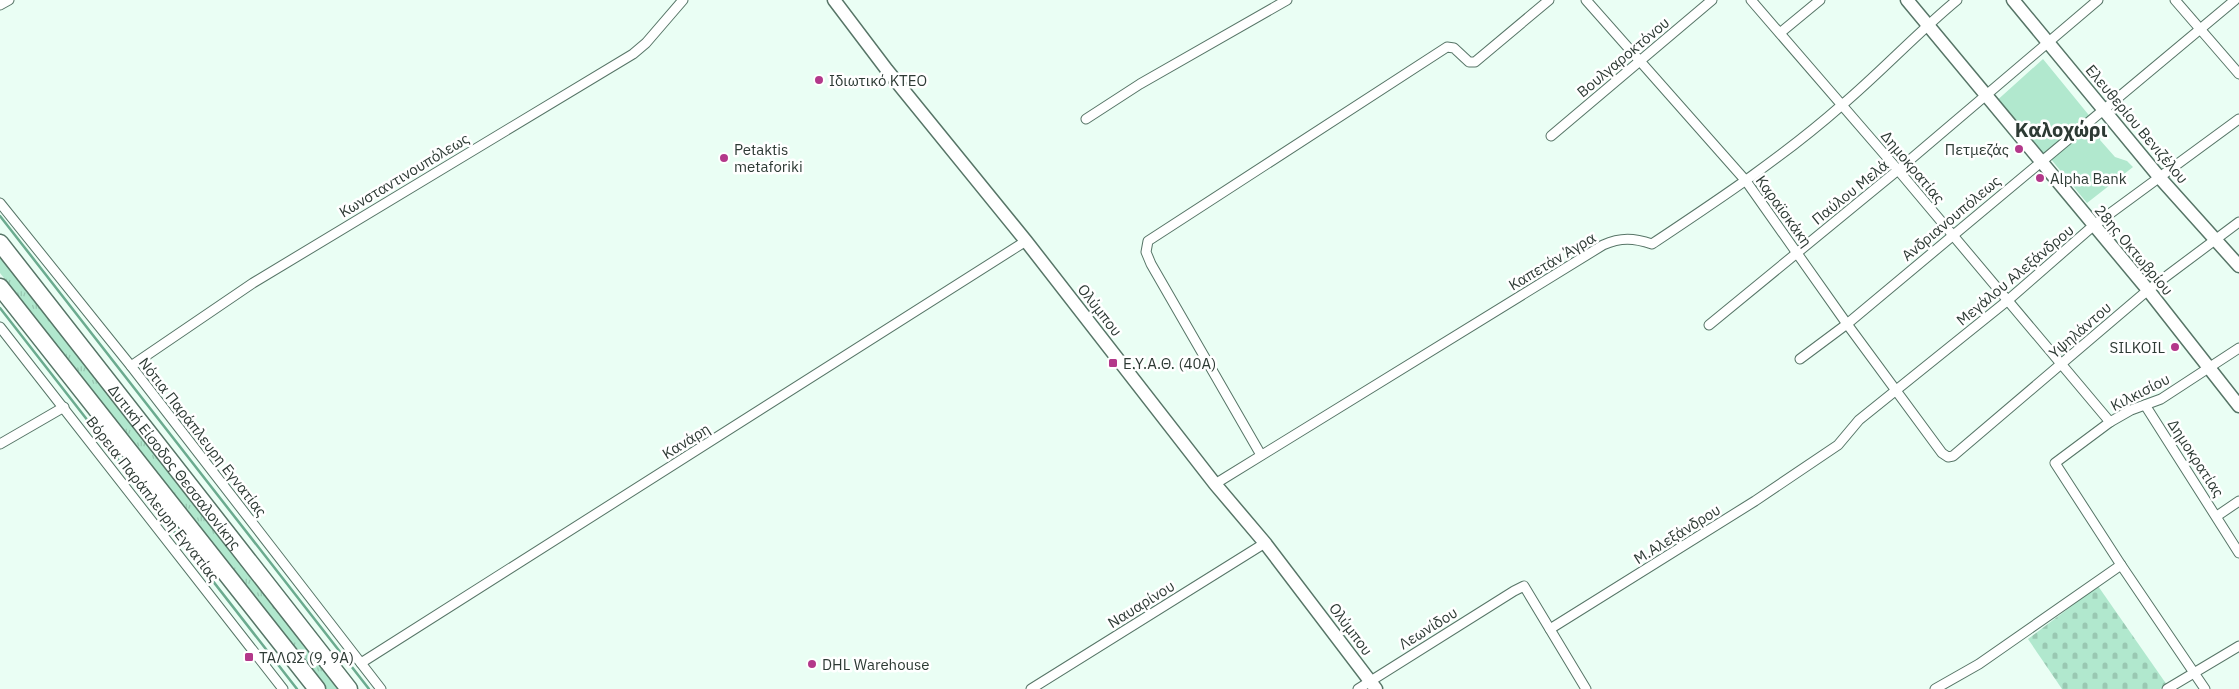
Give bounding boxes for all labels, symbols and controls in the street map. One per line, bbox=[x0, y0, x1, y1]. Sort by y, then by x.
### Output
street label: Βουλγαροκτόνου bbox=[1573, 13, 1673, 101]
street label: Ελευθερίου Βενιζέλου bbox=[2082, 61, 2192, 187]
place label: Ιδιωτικό ΚΤΕΟ bbox=[829, 71, 927, 90]
marker: Ιδιωτικό ΚΤΕΟ bbox=[813, 74, 825, 86]
district label: Καλοχώρι bbox=[2015, 116, 2108, 143]
street label: Δημοκρατίας bbox=[1877, 127, 1949, 207]
street label: Κωνσταντινουπόλεως bbox=[336, 129, 472, 221]
place label: Petaktis metaforiki bbox=[734, 140, 803, 176]
place label: Πετμεζάς bbox=[1945, 140, 2009, 159]
marker: Πετμεζάς bbox=[2013, 143, 2025, 155]
marker: Petaktis metaforiki bbox=[718, 152, 730, 164]
street label: Παύλου Μελά bbox=[1808, 155, 1892, 229]
place label: Alpha Bank bbox=[2050, 169, 2127, 188]
street label: Ανδριανουπόλεως bbox=[1898, 171, 2004, 265]
street label: Καραϊσκάκη bbox=[1752, 172, 1816, 250]
marker: Alpha Bank bbox=[2034, 172, 2046, 184]
street label: 28ης Οκτωβρίου bbox=[2091, 201, 2177, 299]
street label: Μεγάλου Αλεξάνδρου bbox=[1952, 220, 2078, 330]
street label: Καπετάν Άγρα bbox=[1505, 227, 1599, 294]
street label: Ολύμπου bbox=[1074, 280, 1126, 340]
street label: Υψηλάντου bbox=[2045, 298, 2115, 362]
place label: SILKOIL bbox=[2109, 338, 2165, 357]
marker: SILKOIL bbox=[2169, 341, 2181, 353]
street label: Νότια Παράπλευρη Εγνατίας bbox=[135, 354, 271, 520]
place label: Ε.Υ.Α.Θ. (40Α) bbox=[1123, 354, 1216, 373]
marker: Ε.Υ.Α.Θ. (40Α) bbox=[1107, 357, 1119, 369]
street label: Κιλκισίου bbox=[2107, 369, 2173, 415]
street label: Δυτική Είσοδος Θεσσαλονίκης bbox=[104, 380, 246, 553]
street label: Βόρεια Παράπλευρη Εγνατίας bbox=[82, 412, 224, 586]
street label: Δημοκρατίας bbox=[2164, 415, 2228, 501]
street label: Κανάρη bbox=[659, 419, 713, 463]
street label: Μ.Αλεξάνδρου bbox=[1630, 500, 1724, 568]
street label: Ναυαρίνου bbox=[1104, 576, 1178, 632]
street label: Ολύμπου bbox=[1325, 599, 1377, 659]
street label: Λεωνίδου bbox=[1395, 603, 1461, 653]
place label: ΤΑΛΩΣ (9, 9Α) bbox=[259, 648, 354, 667]
marker: ΤΑΛΩΣ (9, 9Α) bbox=[243, 651, 255, 663]
place label: DHL Warehouse bbox=[822, 655, 930, 674]
marker: DHL Warehouse bbox=[806, 658, 818, 670]

